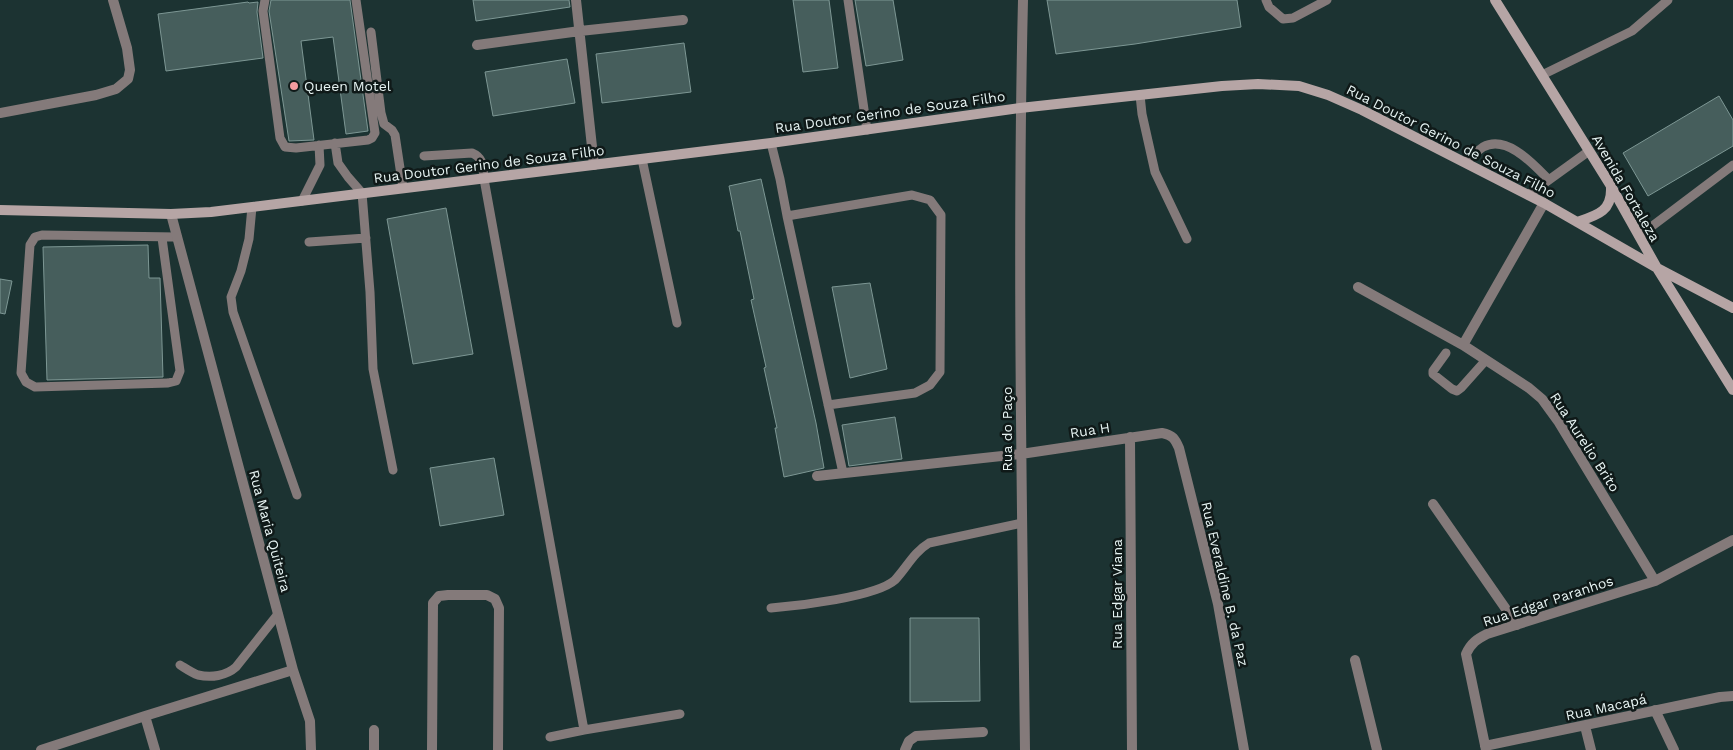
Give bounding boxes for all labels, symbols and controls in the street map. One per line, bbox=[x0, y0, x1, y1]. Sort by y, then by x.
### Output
place label: Queen Motel bbox=[304, 78, 392, 94]
marker: Queen Motel bbox=[288, 80, 300, 92]
street label: Rua Doutor Gerino de Souza Filho bbox=[1344, 81, 1558, 201]
street label: Rua Doutor Gerino de Souza Filho bbox=[774, 88, 1006, 136]
street label: Avenida Fortaleza bbox=[1589, 132, 1663, 244]
street label: Rua Doutor Gerino de Souza Filho bbox=[373, 142, 605, 186]
street label: Rua do Paço bbox=[999, 387, 1015, 471]
street label: Rua Aurelio Brito bbox=[1547, 389, 1623, 495]
street label: Rua H bbox=[1069, 419, 1111, 441]
street label: Rua Maria Quiteira bbox=[246, 468, 294, 594]
street label: Rua Everaldine B. da Paz bbox=[1198, 500, 1252, 668]
street label: Rua Edgar Viana bbox=[1109, 539, 1125, 649]
street label: Rua Edgar Paranhos bbox=[1481, 572, 1615, 630]
street label: Rua Macapá bbox=[1564, 691, 1648, 723]

